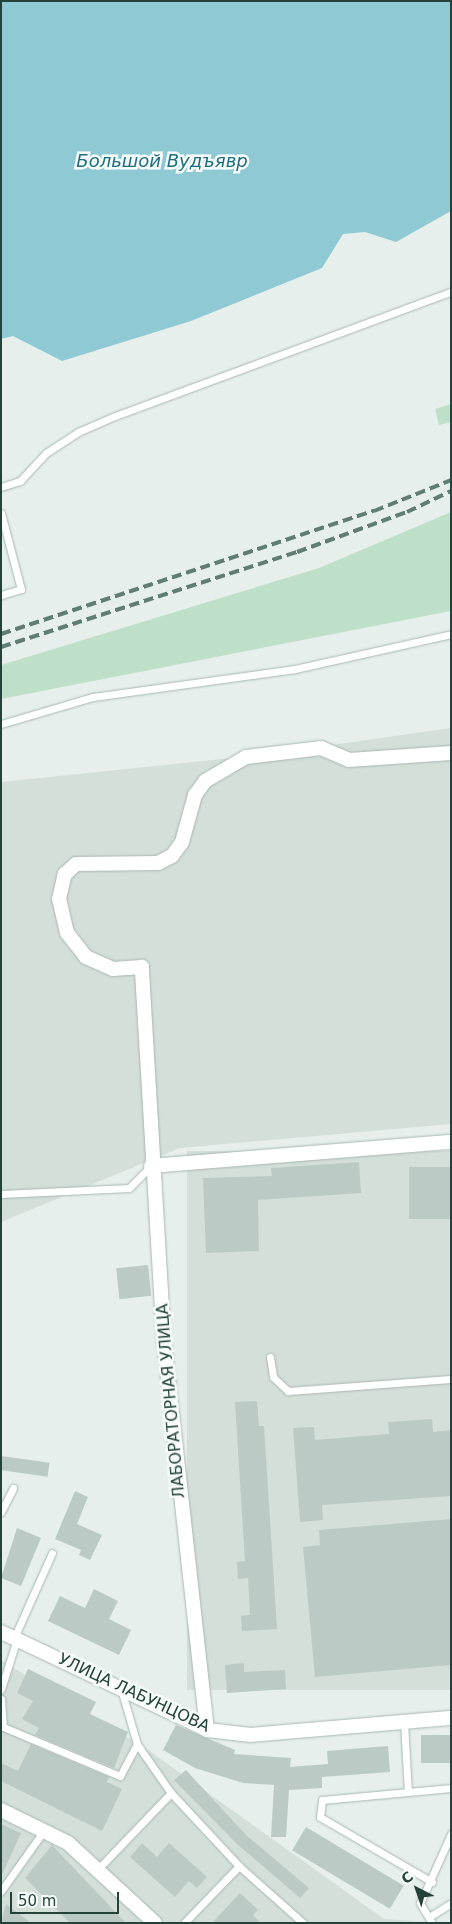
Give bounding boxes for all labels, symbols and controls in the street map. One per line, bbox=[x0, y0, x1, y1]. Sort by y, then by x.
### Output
water label: Большой Вудъявр bbox=[76, 150, 248, 172]
street label: ЛАБОРАТОРНАЯ УЛИЦА bbox=[153, 1303, 189, 1499]
street label: УЛИЦА ЛАБУНЦОВА bbox=[55, 1649, 213, 1737]
north arrow bbox=[392, 1864, 442, 1914]
text: С bbox=[398, 1868, 416, 1887]
scale bar bbox=[12, 1882, 121, 1914]
text: 50 m bbox=[18, 1892, 56, 1910]

